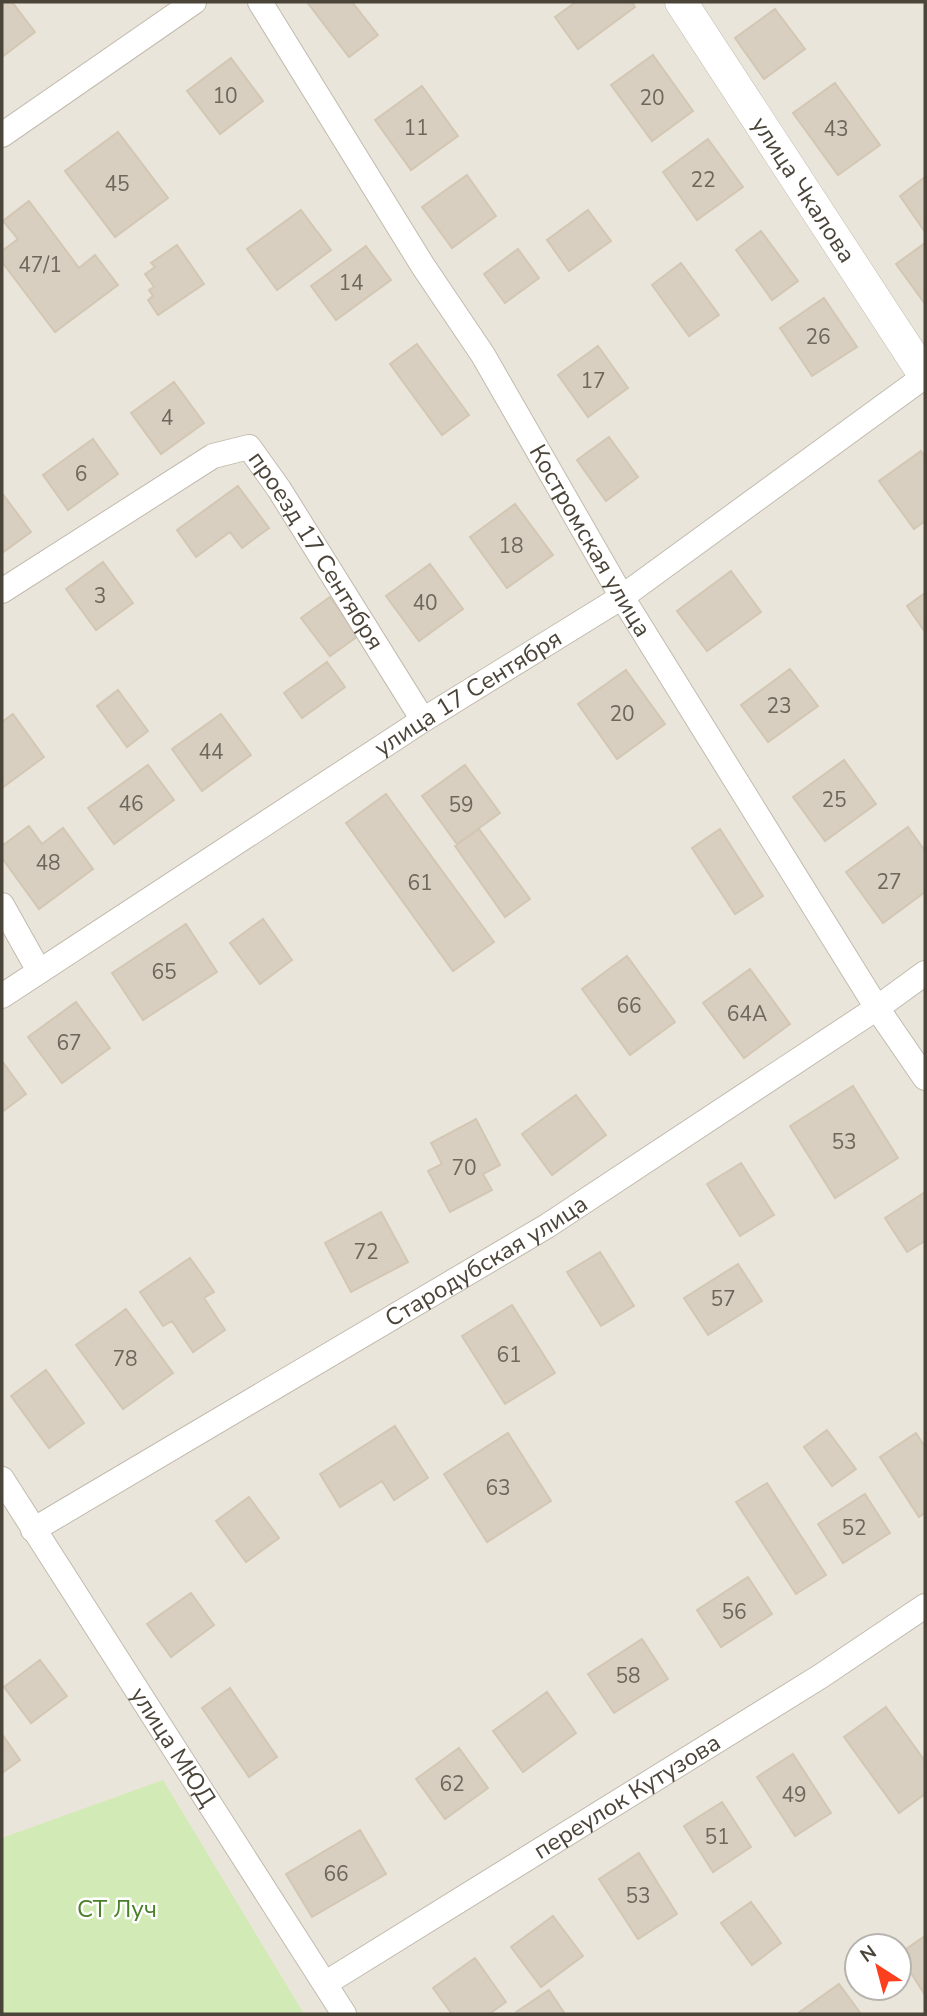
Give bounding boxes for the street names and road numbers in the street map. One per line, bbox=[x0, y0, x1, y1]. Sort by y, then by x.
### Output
street label: улица Чкалова bbox=[744, 110, 863, 269]
street label: Костромская улица bbox=[522, 439, 659, 643]
street label: проезд 17 Сентября bbox=[241, 445, 391, 656]
street label: улица 17 Сентября bbox=[368, 622, 568, 764]
street label: Стародубская улица bbox=[379, 1188, 594, 1334]
street label: улица МЮД bbox=[123, 1681, 224, 1813]
street label: переулок Кутузова bbox=[527, 1726, 726, 1867]

